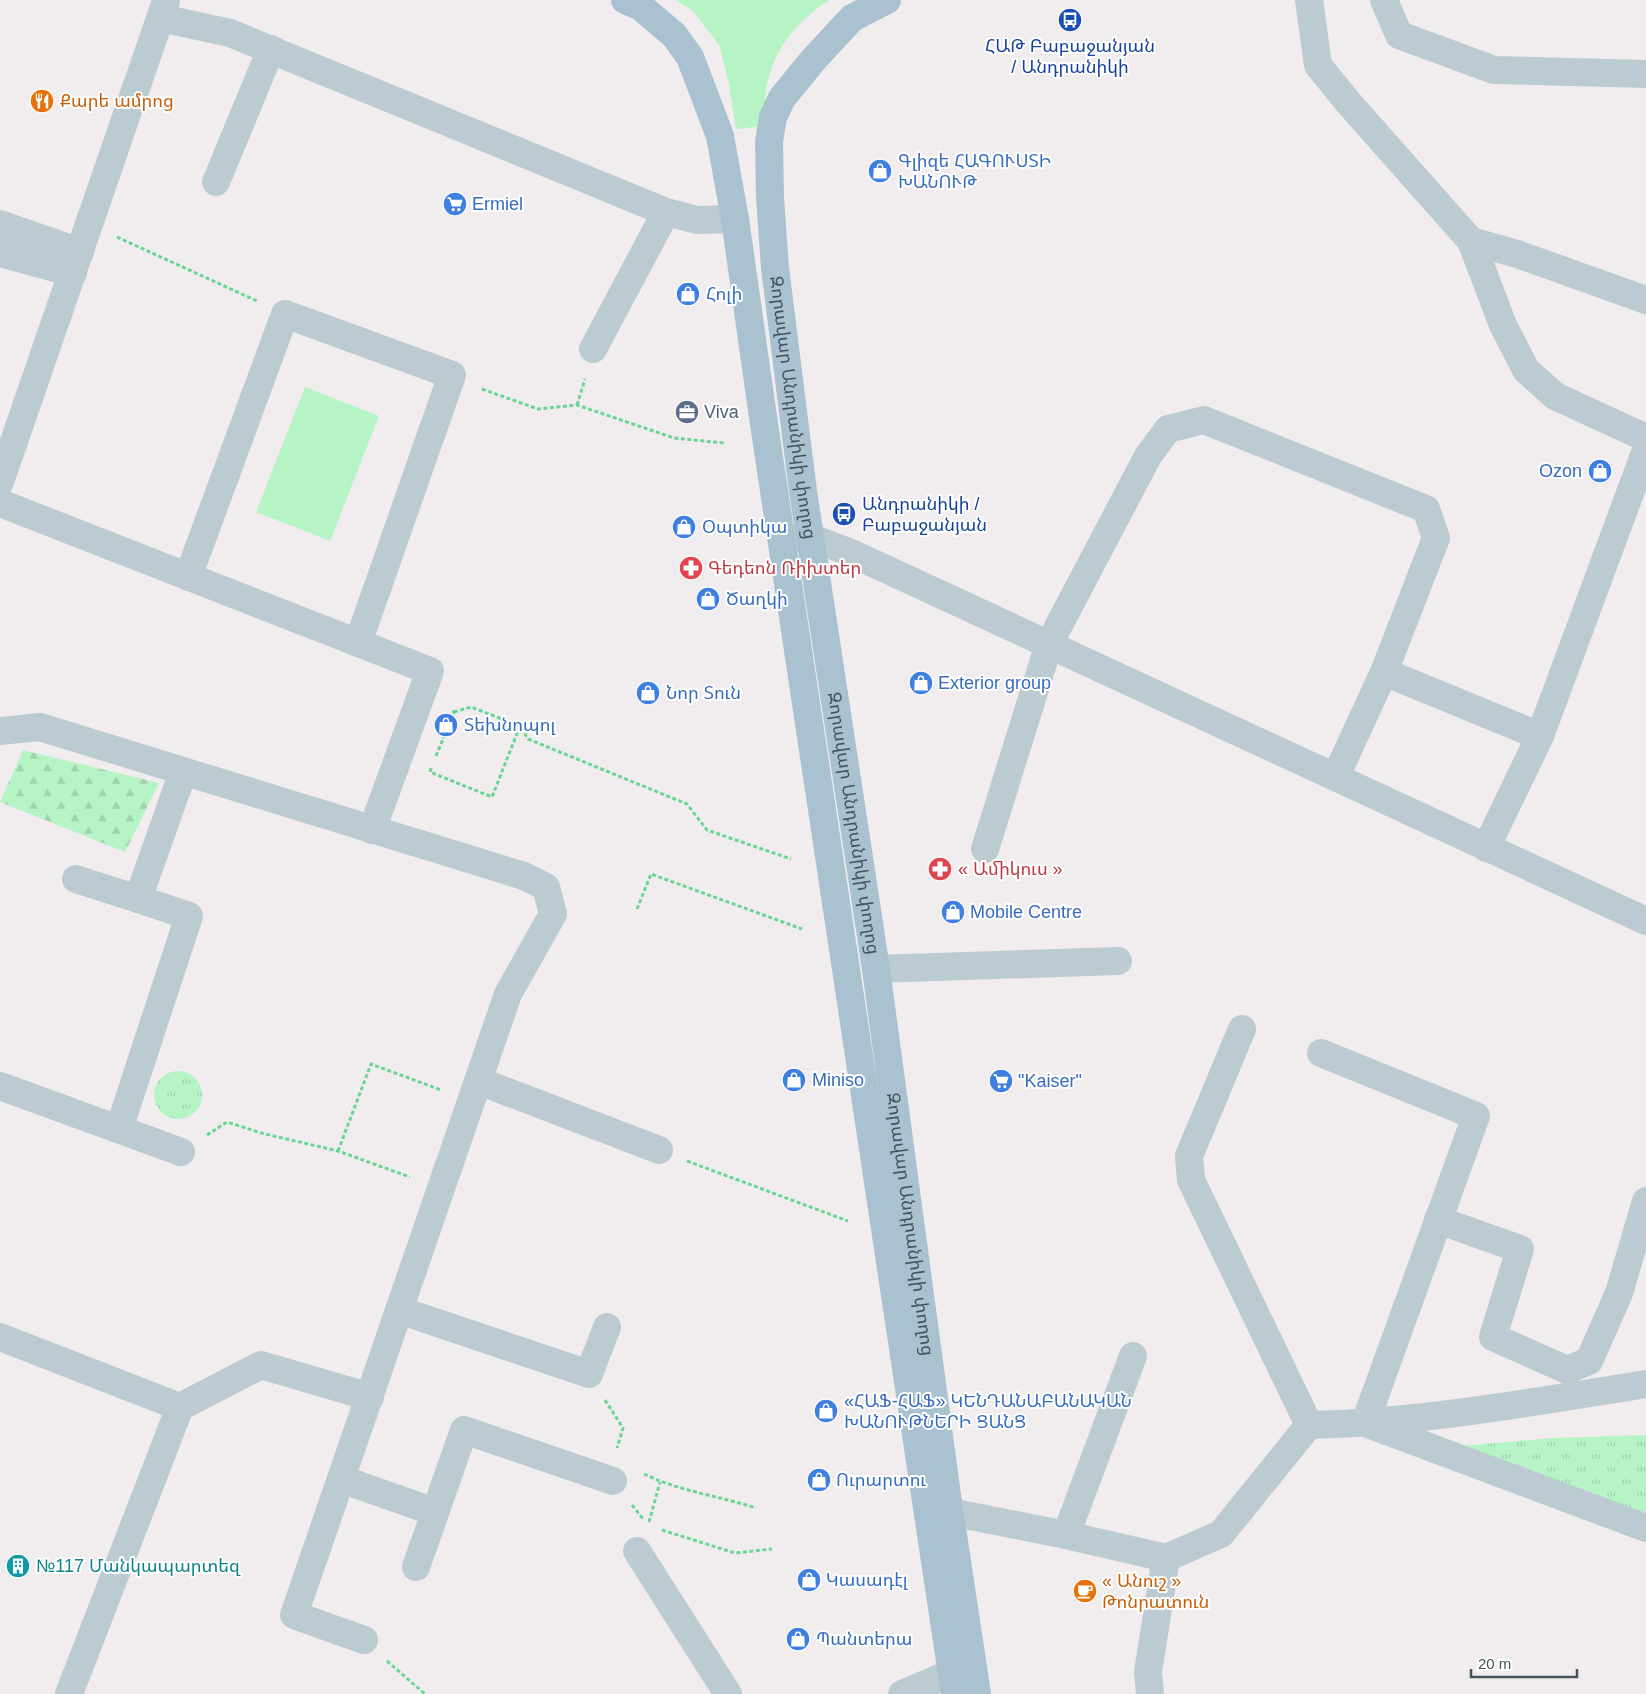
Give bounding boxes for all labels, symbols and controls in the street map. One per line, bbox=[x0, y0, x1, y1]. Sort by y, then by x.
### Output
bus stop icon: ՀԱԹ Բաբաջանյան / Անդրանիկի bbox=[1057, 7, 1083, 33]
place label: ՀԱԹ Բաբաջանյան / Անդրանիկի bbox=[985, 36, 1155, 77]
restaurant icon: Քարե ամրոց bbox=[29, 88, 55, 114]
place label: Քարե ամրոց bbox=[60, 91, 174, 111]
place label: Գլիզե ՀԱԳՈՒՍՏԻ ԽԱՆՈՒԹ bbox=[898, 151, 1051, 192]
shop icon: Գլիզե ՀԱԳՈՒՍՏԻ ԽԱՆՈՒԹ bbox=[867, 158, 893, 184]
supermarket icon: Ermiel bbox=[442, 191, 468, 217]
place label: Ermiel bbox=[472, 194, 523, 214]
street label: Զորավար Անդրանիկի փողոց bbox=[766, 275, 820, 541]
shop icon: Հոլի bbox=[675, 281, 701, 307]
place label: Հոլի bbox=[706, 284, 742, 304]
office icon: Viva bbox=[674, 399, 700, 425]
place label: Viva bbox=[704, 402, 740, 422]
shop icon: Ozon bbox=[1587, 458, 1613, 484]
place label: Ozon bbox=[1539, 461, 1582, 481]
place label: Անդրանիկի / Բաբաջանյան bbox=[862, 494, 987, 535]
bus stop icon: Անդրանիկի / Բաբաջանյան bbox=[831, 501, 857, 527]
shop icon: Օպտիկա bbox=[671, 514, 697, 540]
place label: Օպտիկա bbox=[702, 517, 787, 537]
pharmacy icon: Գեդեոն Ռիխտեր bbox=[678, 555, 704, 581]
place label: Գեդեոն Ռիխտեր bbox=[708, 558, 861, 578]
shop icon: Ծաղկի bbox=[695, 586, 721, 612]
place label: Ծաղկի bbox=[726, 589, 788, 609]
shop icon: Exterior group bbox=[908, 670, 934, 696]
place label: Exterior group bbox=[938, 673, 1051, 693]
shop icon: Նոր Տուն bbox=[635, 680, 661, 706]
place label: Նոր Տուն bbox=[666, 683, 741, 703]
street label: Զորավար Անդրանիկի փողոց bbox=[824, 691, 884, 956]
shop icon: Տեխնոպոլ bbox=[433, 712, 459, 738]
place label: Տեխնոպոլ bbox=[464, 715, 556, 735]
pharmacy icon: « Ամիկուս » bbox=[927, 856, 953, 882]
place label: « Ամիկուս » bbox=[958, 859, 1063, 879]
shop icon: Mobile Centre bbox=[940, 899, 966, 925]
place label: Mobile Centre bbox=[970, 902, 1082, 922]
shop icon: Miniso bbox=[781, 1067, 807, 1093]
supermarket icon: "Kaiser" bbox=[988, 1068, 1014, 1094]
place label: Miniso bbox=[812, 1070, 864, 1090]
place label: "Kaiser" bbox=[1018, 1071, 1082, 1091]
street label: Զորավար Անդրանիկի փողոց bbox=[883, 1091, 938, 1357]
place label: «ՀԱՖ-ՀԱՖ» ԿԵՆԴԱՆԱԲԱՆԱԿԱՆ ԽԱՆՈՒԹՆԵՐԻ ՑԱՆՑ bbox=[844, 1391, 1132, 1432]
shop icon: «ՀԱՖ-ՀԱՖ» ԿԵՆԴԱՆԱԲԱՆԱԿԱՆ ԽԱՆՈՒԹՆԵՐԻ ՑԱՆՑ bbox=[813, 1398, 839, 1424]
shop icon: Ուրարտու bbox=[806, 1467, 832, 1493]
place label: Ուրարտու bbox=[836, 1470, 926, 1490]
building icon: №117 Մանկապարտեզ bbox=[5, 1553, 31, 1579]
place label: №117 Մանկապարտեզ bbox=[36, 1556, 241, 1576]
shop icon: Կասադէլ bbox=[796, 1567, 822, 1593]
place label: Կասադէլ bbox=[826, 1570, 909, 1590]
place label: « Անուշ » Թոնրատուն bbox=[1102, 1571, 1209, 1612]
cafe icon: « Անուշ » Թոնրատուն bbox=[1072, 1578, 1098, 1604]
shop icon: Պանտերա bbox=[785, 1626, 811, 1652]
place label: Պանտերա bbox=[816, 1629, 912, 1649]
scale bar bbox=[1471, 1646, 1577, 1678]
text: 20 m bbox=[1478, 1655, 1511, 1672]

